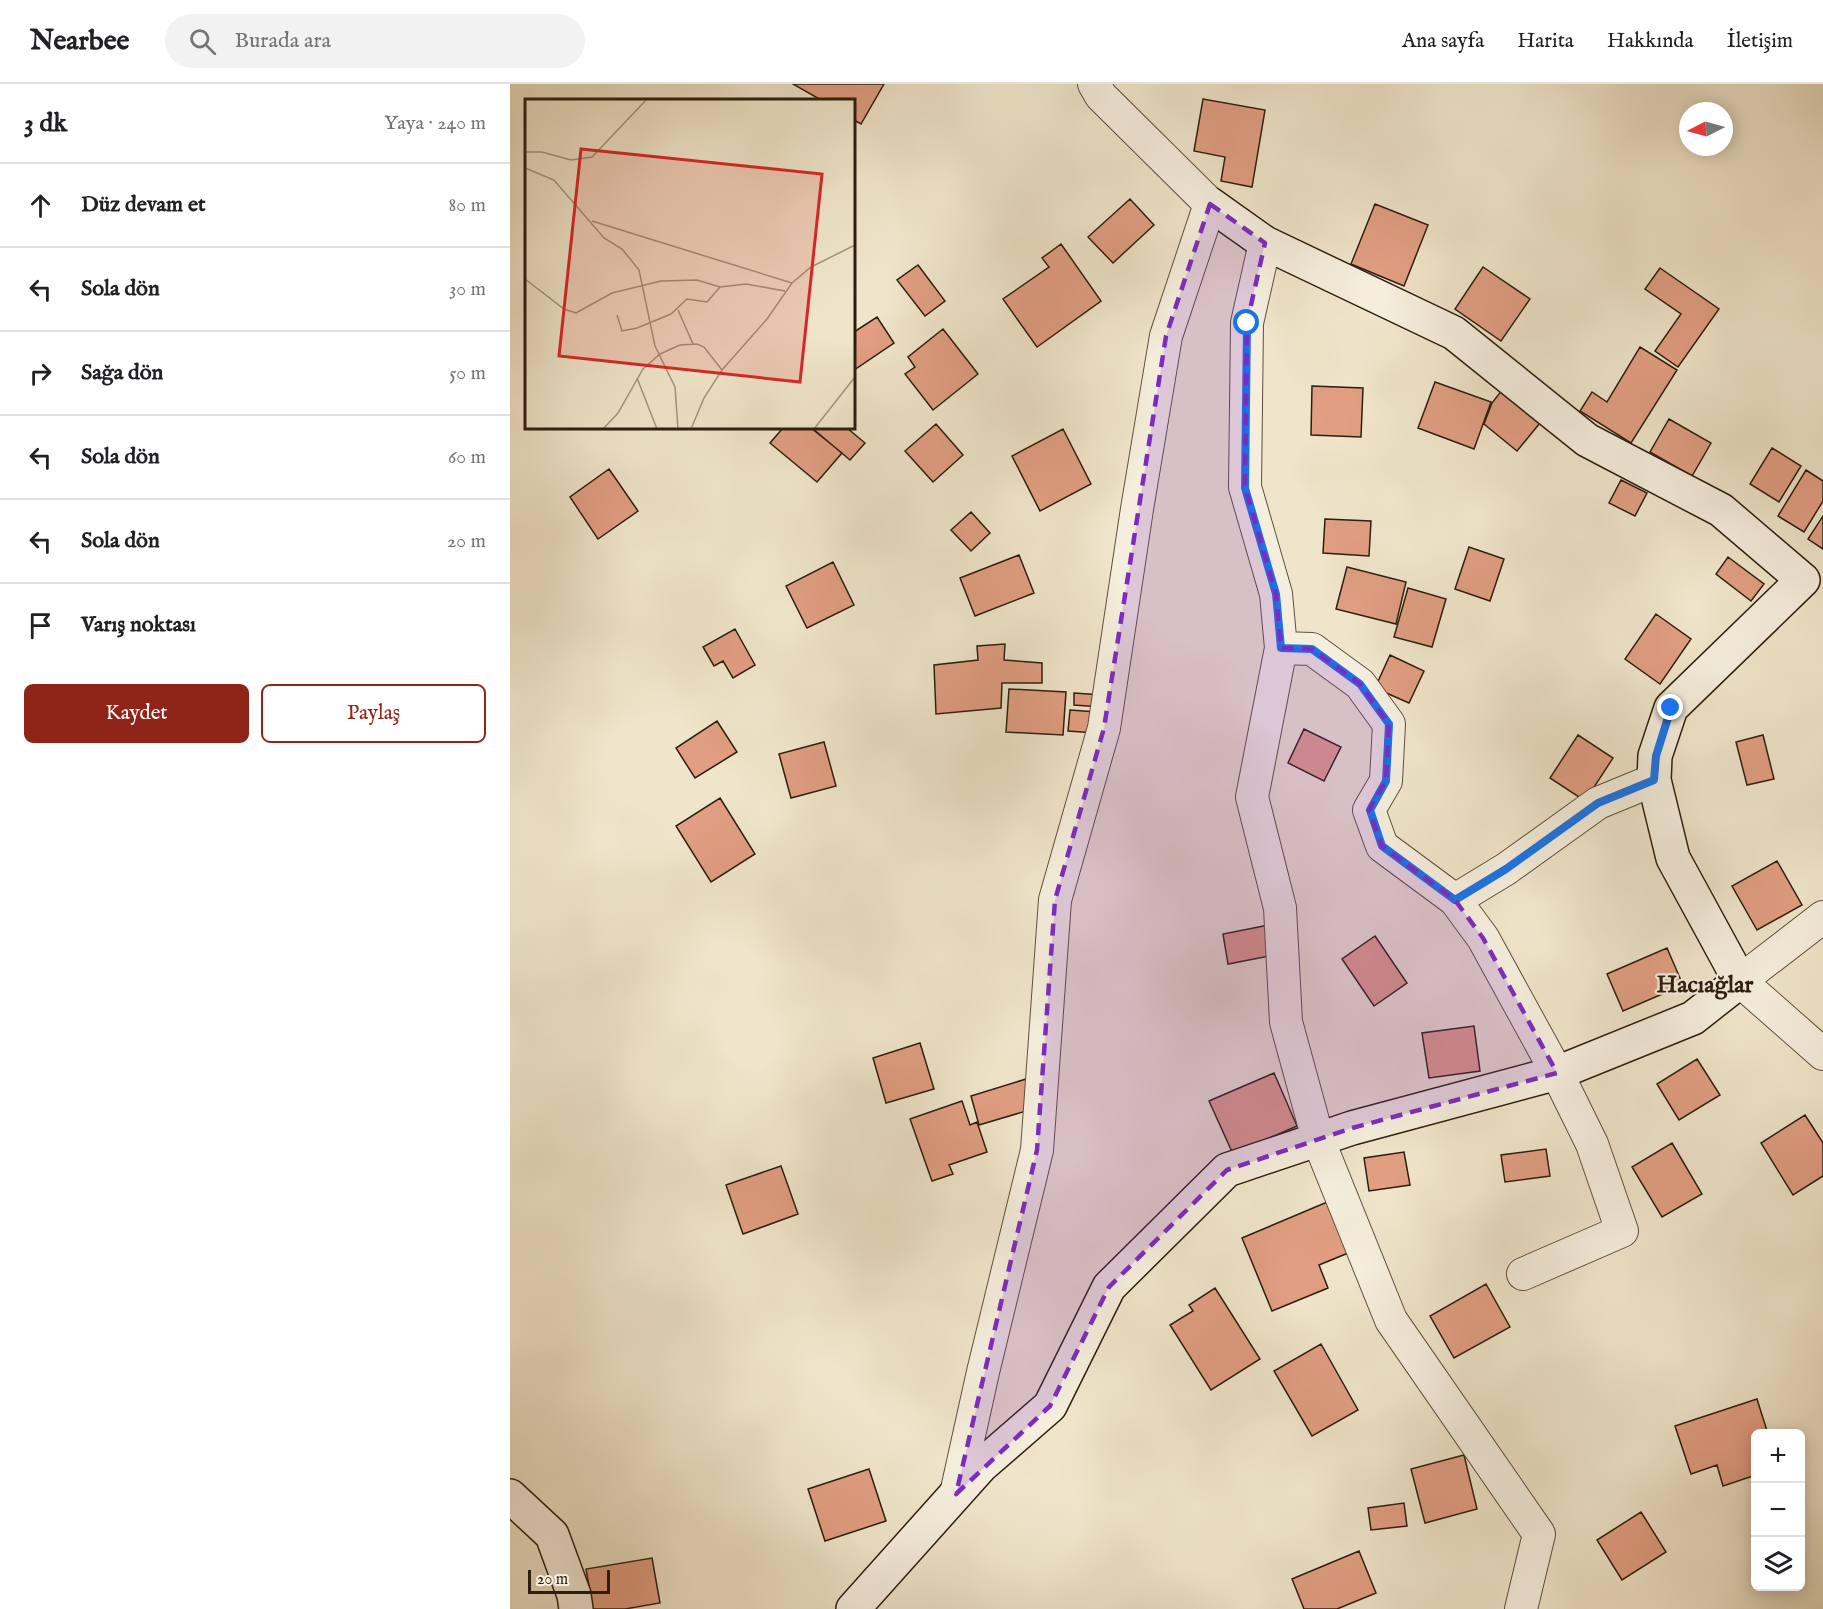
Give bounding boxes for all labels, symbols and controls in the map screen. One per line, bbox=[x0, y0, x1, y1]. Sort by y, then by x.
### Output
search box bbox=[165, 14, 585, 68]
text: Nearbee bbox=[30, 24, 129, 59]
icon: search bbox=[186, 25, 219, 58]
text: Burada ara bbox=[234, 27, 331, 55]
text: Ana sayfa bbox=[1402, 28, 1484, 55]
text: Harita bbox=[1517, 28, 1574, 55]
text: Hakkında bbox=[1607, 28, 1694, 55]
text: İletişim bbox=[1727, 28, 1793, 55]
inset map bbox=[525, 99, 855, 429]
north arrow bbox=[1679, 102, 1733, 156]
text: 3 dk bbox=[24, 107, 67, 140]
text: Yaya · 240 m bbox=[384, 111, 486, 136]
icon: ahead bbox=[24, 189, 57, 222]
text: Düz devam et bbox=[81, 191, 206, 219]
text: 80 m bbox=[449, 193, 486, 218]
icon: left bbox=[24, 273, 57, 306]
text: Sola dön bbox=[81, 275, 160, 303]
text: 30 m bbox=[449, 277, 486, 302]
route start bbox=[1233, 309, 1259, 335]
icon: right bbox=[24, 357, 57, 390]
text: Sağa dön bbox=[81, 359, 163, 387]
text: 50 m bbox=[449, 361, 486, 386]
icon: left bbox=[24, 441, 57, 474]
text: Sola dön bbox=[81, 443, 160, 471]
text: 60 m bbox=[448, 445, 486, 470]
icon: left bbox=[24, 525, 57, 558]
text: Sola dön bbox=[81, 527, 160, 555]
text: 20 m bbox=[447, 529, 486, 554]
icon: arrive bbox=[24, 609, 57, 642]
text: Varış noktası bbox=[81, 611, 196, 639]
button: Kaydet bbox=[24, 684, 249, 743]
button: Paylaş bbox=[261, 684, 486, 743]
route end bbox=[1657, 694, 1683, 720]
district label: Hacıağlar bbox=[1657, 970, 1754, 1001]
map controls bbox=[1751, 1429, 1805, 1591]
button: + bbox=[1751, 1429, 1805, 1483]
button: − bbox=[1751, 1483, 1805, 1537]
button: layers bbox=[1751, 1537, 1805, 1591]
scale bar bbox=[528, 1567, 610, 1594]
text: 20 m bbox=[537, 1570, 568, 1590]

